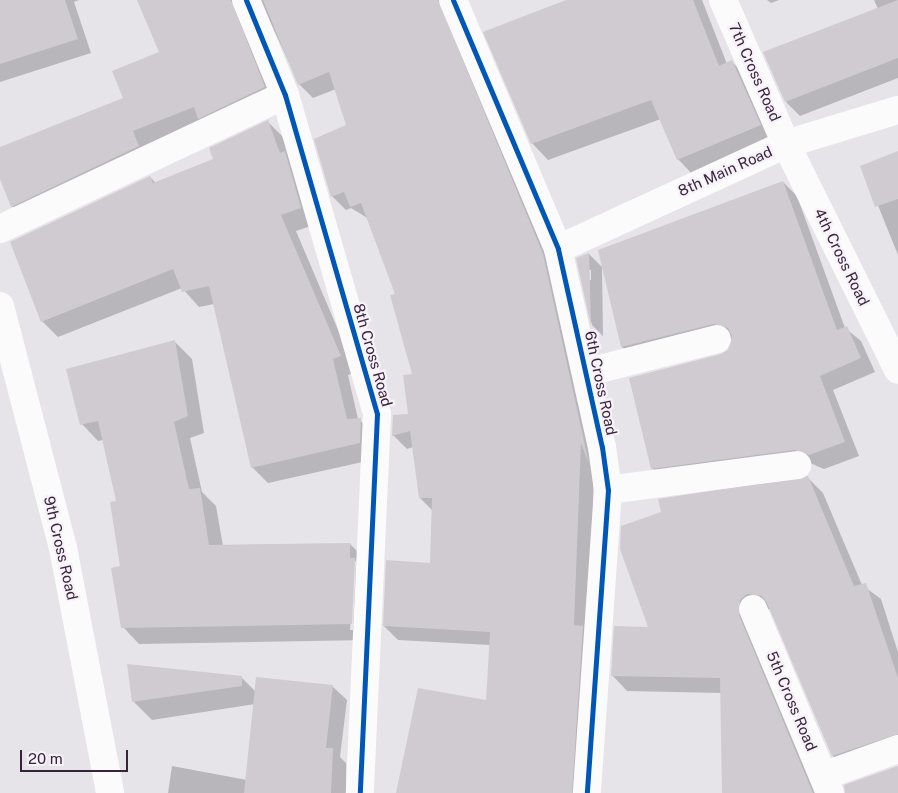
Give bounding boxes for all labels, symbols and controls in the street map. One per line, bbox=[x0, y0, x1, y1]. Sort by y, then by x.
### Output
street label: 7th Cross Road bbox=[725, 20, 785, 124]
street label: 8th Main Road bbox=[675, 142, 775, 200]
street label: 4th Cross Road bbox=[811, 205, 873, 309]
street label: 8th Cross Road bbox=[350, 301, 396, 409]
street label: 6th Cross Road bbox=[581, 329, 621, 437]
street label: 9th Cross Road bbox=[40, 494, 82, 602]
street label: 5th Cross Road bbox=[763, 648, 821, 754]
scale bar bbox=[22, 740, 130, 772]
text: 20 m bbox=[28, 750, 63, 767]

